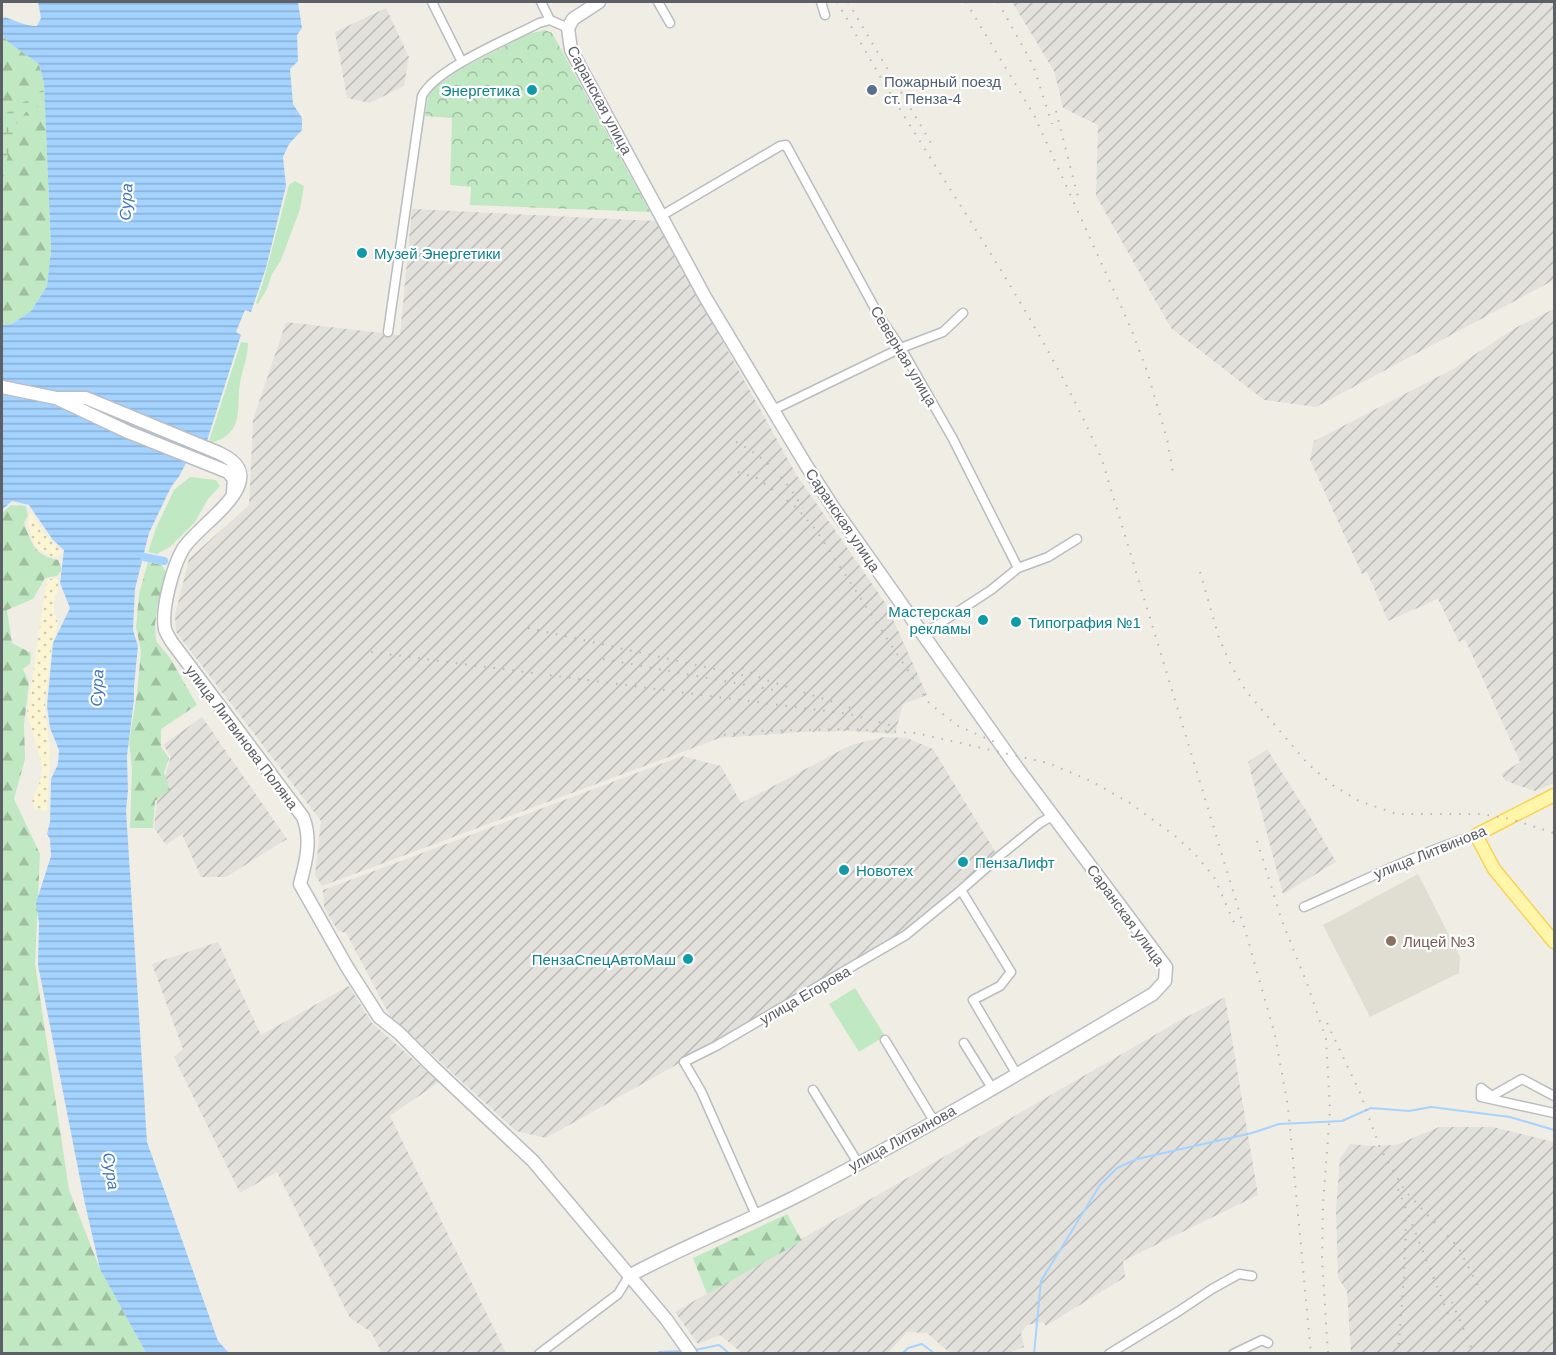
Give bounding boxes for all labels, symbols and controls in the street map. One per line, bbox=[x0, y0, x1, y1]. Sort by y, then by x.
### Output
street label: Саранская улица bbox=[564, 43, 636, 158]
place label: Пожарный поезд ст. Пенза-4 bbox=[884, 73, 1001, 107]
place label: Энергетика bbox=[441, 82, 521, 99]
marker: Энергетика bbox=[525, 83, 539, 97]
marker: Пожарный поезд ст. Пенза-4 bbox=[865, 83, 879, 97]
water label: Сура bbox=[117, 183, 135, 221]
place label: Музей Энергетики bbox=[374, 245, 501, 262]
marker: Музей Энергетики bbox=[355, 246, 369, 260]
street label: Северная улица bbox=[867, 303, 941, 410]
street label: Саранская улица bbox=[802, 465, 884, 575]
place label: Мастерская рекламы bbox=[888, 603, 971, 637]
marker: Мастерская рекламы bbox=[976, 613, 990, 627]
place label: Типография №1 bbox=[1028, 614, 1141, 631]
marker: Типография №1 bbox=[1009, 615, 1023, 629]
street label: улица Литвинова Поляна bbox=[182, 662, 302, 813]
water label: Сура bbox=[88, 669, 106, 707]
street label: улица Литвинова bbox=[1371, 821, 1489, 882]
place label: ПензаЛифт bbox=[975, 854, 1055, 871]
marker: ПензаЛифт bbox=[956, 855, 970, 869]
street label: Саранская улица bbox=[1084, 861, 1169, 969]
place label: Новотех bbox=[856, 862, 914, 879]
marker: Новотех bbox=[837, 863, 851, 877]
place label: Лицей №3 bbox=[1403, 933, 1475, 950]
marker: Лицей №3 bbox=[1384, 934, 1398, 948]
place label: ПензаСпецАвтоМаш bbox=[532, 951, 676, 968]
marker: ПензаСпецАвтоМаш bbox=[681, 952, 695, 966]
street label: улица Егорова bbox=[757, 962, 854, 1028]
street label: улица Литвинова bbox=[846, 1101, 959, 1174]
water label: Сура bbox=[100, 1151, 122, 1191]

